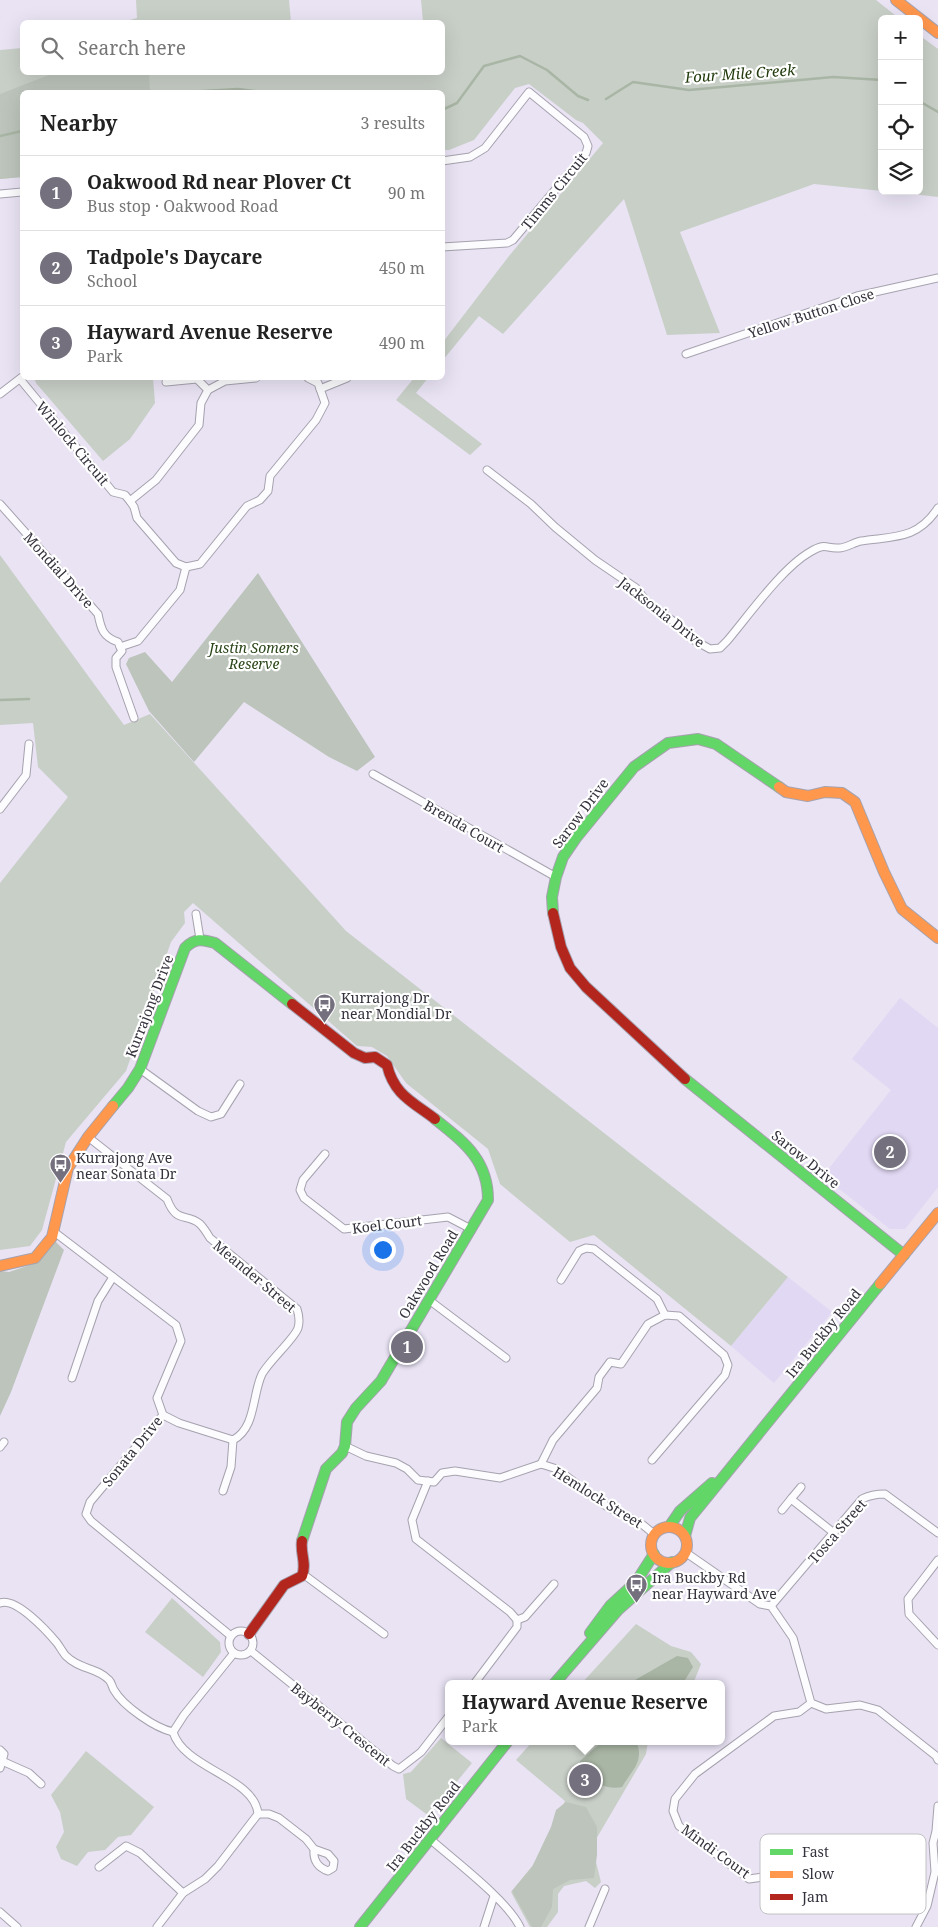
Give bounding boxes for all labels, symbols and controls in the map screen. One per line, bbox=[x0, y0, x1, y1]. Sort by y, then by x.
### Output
map controls bbox=[878, 15, 923, 195]
button: + bbox=[878, 15, 923, 60]
search box bbox=[20, 20, 445, 75]
icon: search bbox=[38, 34, 66, 62]
text: Search here bbox=[78, 35, 186, 61]
water label: Four Mile Creek bbox=[683, 59, 796, 87]
button: − bbox=[878, 60, 923, 105]
button: locate bbox=[878, 105, 923, 150]
text: Nearby bbox=[40, 109, 118, 137]
text: 3 results bbox=[361, 112, 425, 134]
street label: Timms Circuit bbox=[517, 148, 591, 234]
button: layers bbox=[878, 150, 923, 195]
text: Oakwood Rd near Plover Ct bbox=[87, 169, 351, 195]
text: 1 bbox=[51, 182, 61, 204]
text: 90 m bbox=[388, 182, 425, 204]
text: Bus stop · Oakwood Road bbox=[87, 195, 278, 217]
text: Tadpole's Daycare bbox=[87, 244, 262, 270]
text: 2 bbox=[51, 257, 61, 279]
text: 450 m bbox=[379, 257, 425, 279]
text: School bbox=[87, 270, 137, 292]
street label: Yellow Button Close bbox=[745, 284, 876, 343]
text: Hayward Avenue Reserve bbox=[87, 319, 333, 345]
text: 3 bbox=[51, 332, 61, 354]
text: 490 m bbox=[379, 332, 425, 354]
text: Park bbox=[87, 345, 123, 367]
street label: Winlock Circuit bbox=[32, 397, 114, 489]
street label: Mondial Drive bbox=[20, 528, 98, 612]
street label: Jacksonia Drive bbox=[614, 572, 709, 652]
park label: Justin Somers Reserve bbox=[206, 638, 299, 673]
street label: Sarow Drive bbox=[548, 774, 612, 852]
street label: Brenda Court bbox=[421, 795, 508, 857]
street label: Kurrajong Drive bbox=[121, 952, 177, 1060]
place label: Kurrajong Dr near Mondial Dr bbox=[341, 988, 452, 1023]
bus stop icon: Kurrajong Dr near Mondial Dr bbox=[313, 993, 337, 1024]
street label: Sarow Drive bbox=[768, 1126, 844, 1192]
pin: 2 bbox=[874, 1133, 906, 1171]
place label: Kurrajong Ave near Sonata Dr bbox=[76, 1148, 177, 1183]
bus stop icon: Kurrajong Ave near Sonata Dr bbox=[48, 1153, 72, 1184]
street label: Koel Court bbox=[351, 1210, 423, 1238]
street label: Oakwood Road bbox=[394, 1226, 462, 1322]
street label: Meander Street bbox=[209, 1236, 301, 1316]
your location bbox=[370, 1237, 396, 1263]
street label: Ira Buckby Road bbox=[781, 1284, 865, 1382]
pin: 1 bbox=[391, 1328, 423, 1366]
street label: Sonata Drive bbox=[98, 1412, 166, 1490]
street label: Hemlock Street bbox=[550, 1462, 646, 1532]
street label: Tosca Street bbox=[804, 1495, 870, 1567]
place label: Ira Buckby Rd near Hayward Ave bbox=[652, 1568, 777, 1603]
bus stop icon: Ira Buckby Rd near Hayward Ave bbox=[624, 1573, 648, 1604]
street label: Bayberry Crescent bbox=[287, 1678, 395, 1770]
popup bbox=[445, 1680, 725, 1745]
text: Hayward Avenue Reserve bbox=[462, 1689, 708, 1715]
text: Park bbox=[462, 1715, 498, 1737]
pin: 3 bbox=[569, 1761, 601, 1799]
street label: Ira Buckby Road bbox=[382, 1777, 465, 1875]
street label: Mindi Court bbox=[678, 1820, 754, 1882]
legend bbox=[760, 1834, 926, 1914]
text: Fast bbox=[802, 1842, 829, 1861]
text: Slow bbox=[802, 1864, 835, 1883]
text: Jam bbox=[801, 1887, 828, 1906]

